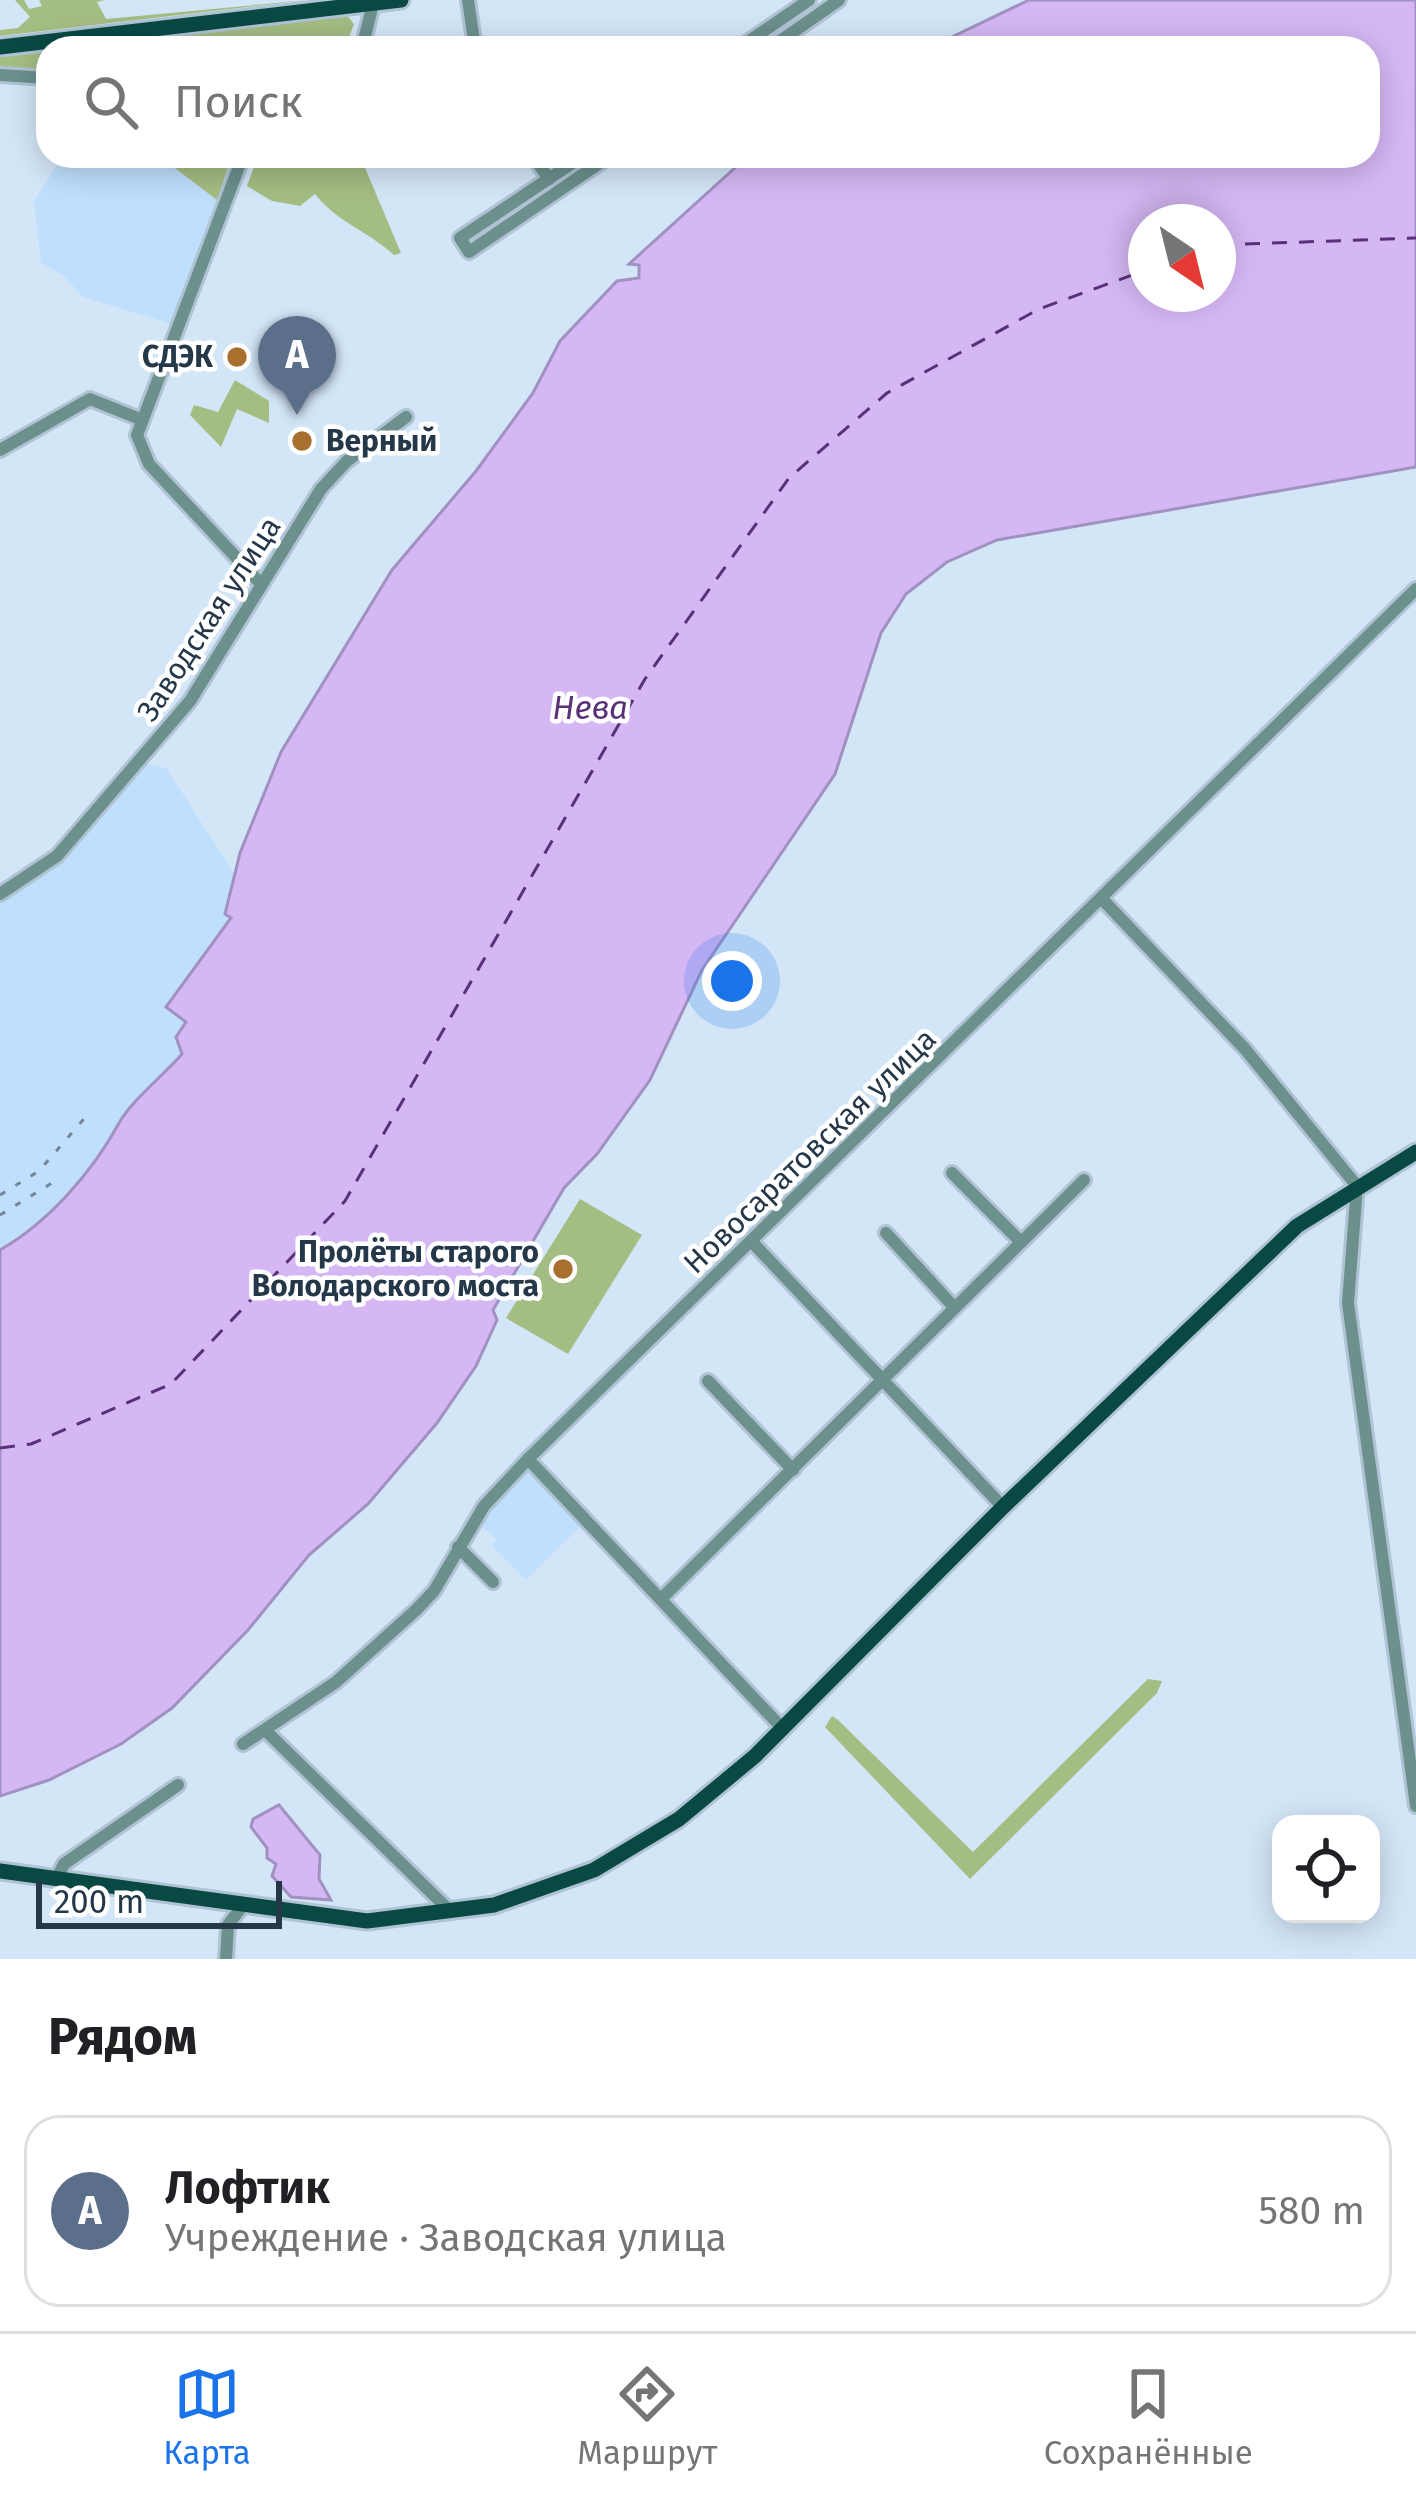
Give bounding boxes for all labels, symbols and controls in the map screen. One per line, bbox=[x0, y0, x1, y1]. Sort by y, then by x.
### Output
search box bbox=[36, 36, 1380, 168]
icon: search bbox=[78, 69, 144, 135]
text: Поиск bbox=[174, 75, 303, 129]
north arrow bbox=[1128, 204, 1236, 312]
pin: A bbox=[258, 316, 336, 415]
place label: СДЭК bbox=[142, 339, 213, 375]
marker: СДЭК bbox=[224, 344, 250, 370]
place label: Верный bbox=[326, 423, 437, 459]
marker: Верный bbox=[289, 428, 315, 454]
street label: Заводская улица bbox=[130, 510, 288, 728]
water label: Нева bbox=[552, 688, 628, 728]
your location bbox=[702, 951, 762, 1011]
street label: Новосаратовская улица bbox=[676, 1021, 944, 1281]
place label: Пролёты старого Володарского моста bbox=[252, 1234, 539, 1304]
marker: Пролёты старого Володарского моста bbox=[550, 1256, 576, 1282]
map controls bbox=[1272, 1815, 1380, 1923]
button: locate bbox=[1272, 1815, 1380, 1923]
scale bar bbox=[36, 1875, 282, 1928]
text: 200 m bbox=[54, 1882, 144, 1922]
text: Рядом bbox=[48, 2006, 197, 2068]
text: Лофтик bbox=[165, 2161, 330, 2215]
text: A bbox=[78, 2188, 102, 2234]
text: 580 m bbox=[1258, 2188, 1365, 2234]
text: Учреждение · Заводская улица bbox=[165, 2215, 727, 2261]
tab: Карта bbox=[163, 2361, 251, 2473]
tab: Маршрут bbox=[577, 2361, 717, 2473]
tab: Сохранённые bbox=[1044, 2361, 1253, 2473]

